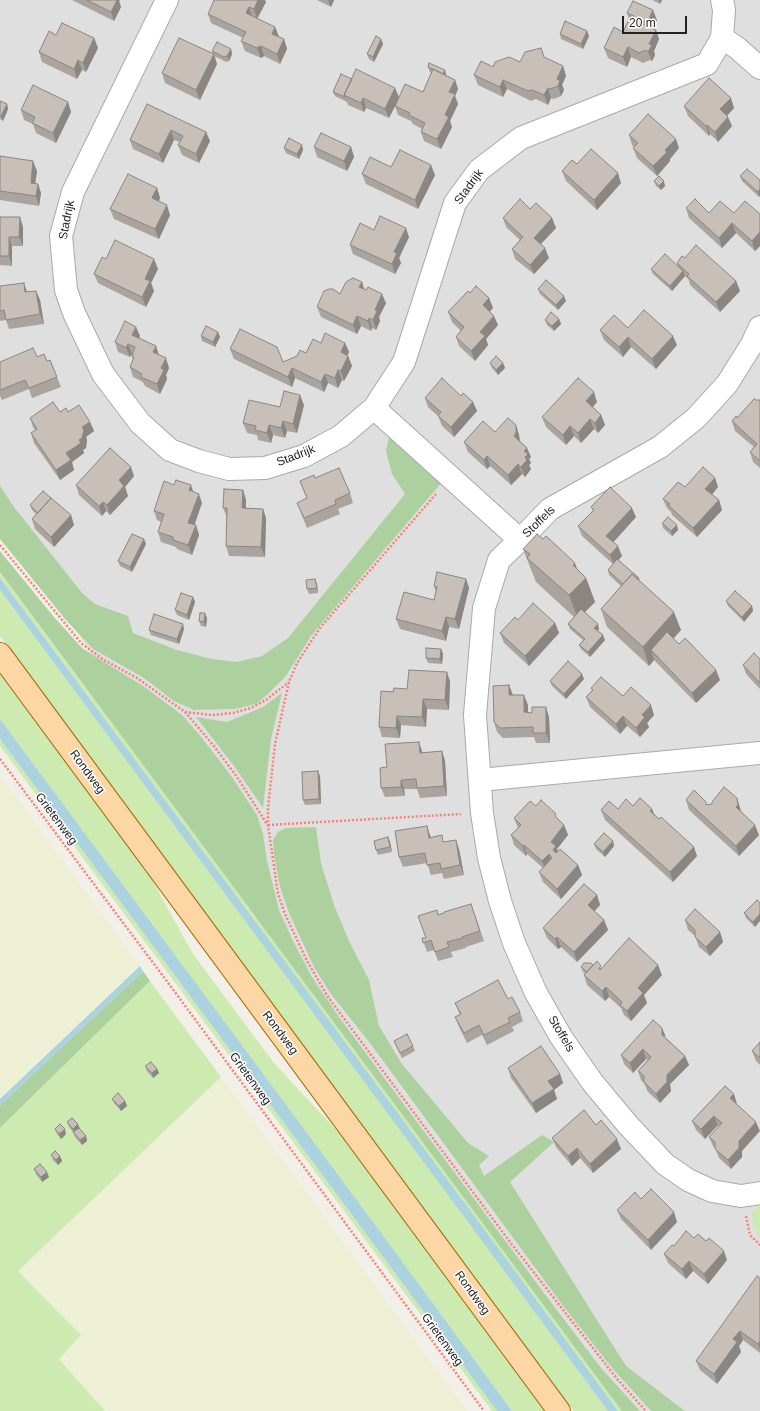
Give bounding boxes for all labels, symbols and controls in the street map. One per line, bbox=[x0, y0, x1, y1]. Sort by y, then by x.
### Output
scale bar bbox=[624, 8, 689, 34]
text: 20 m bbox=[629, 16, 656, 30]
street label: Stadrijk bbox=[451, 167, 487, 207]
street label: Stadrijk bbox=[56, 199, 78, 241]
street label: Stadrijk bbox=[275, 442, 317, 470]
street label: Stoffels bbox=[520, 503, 558, 541]
street label: Rondweg bbox=[66, 747, 108, 797]
street label: Grietenweg bbox=[32, 790, 80, 848]
street label: Rondweg bbox=[259, 1008, 301, 1058]
street label: Stoffels bbox=[545, 1013, 577, 1055]
street label: Grietenweg bbox=[226, 1050, 274, 1108]
street label: Rondweg bbox=[451, 1268, 493, 1318]
street label: Grietenweg bbox=[418, 1311, 466, 1369]

